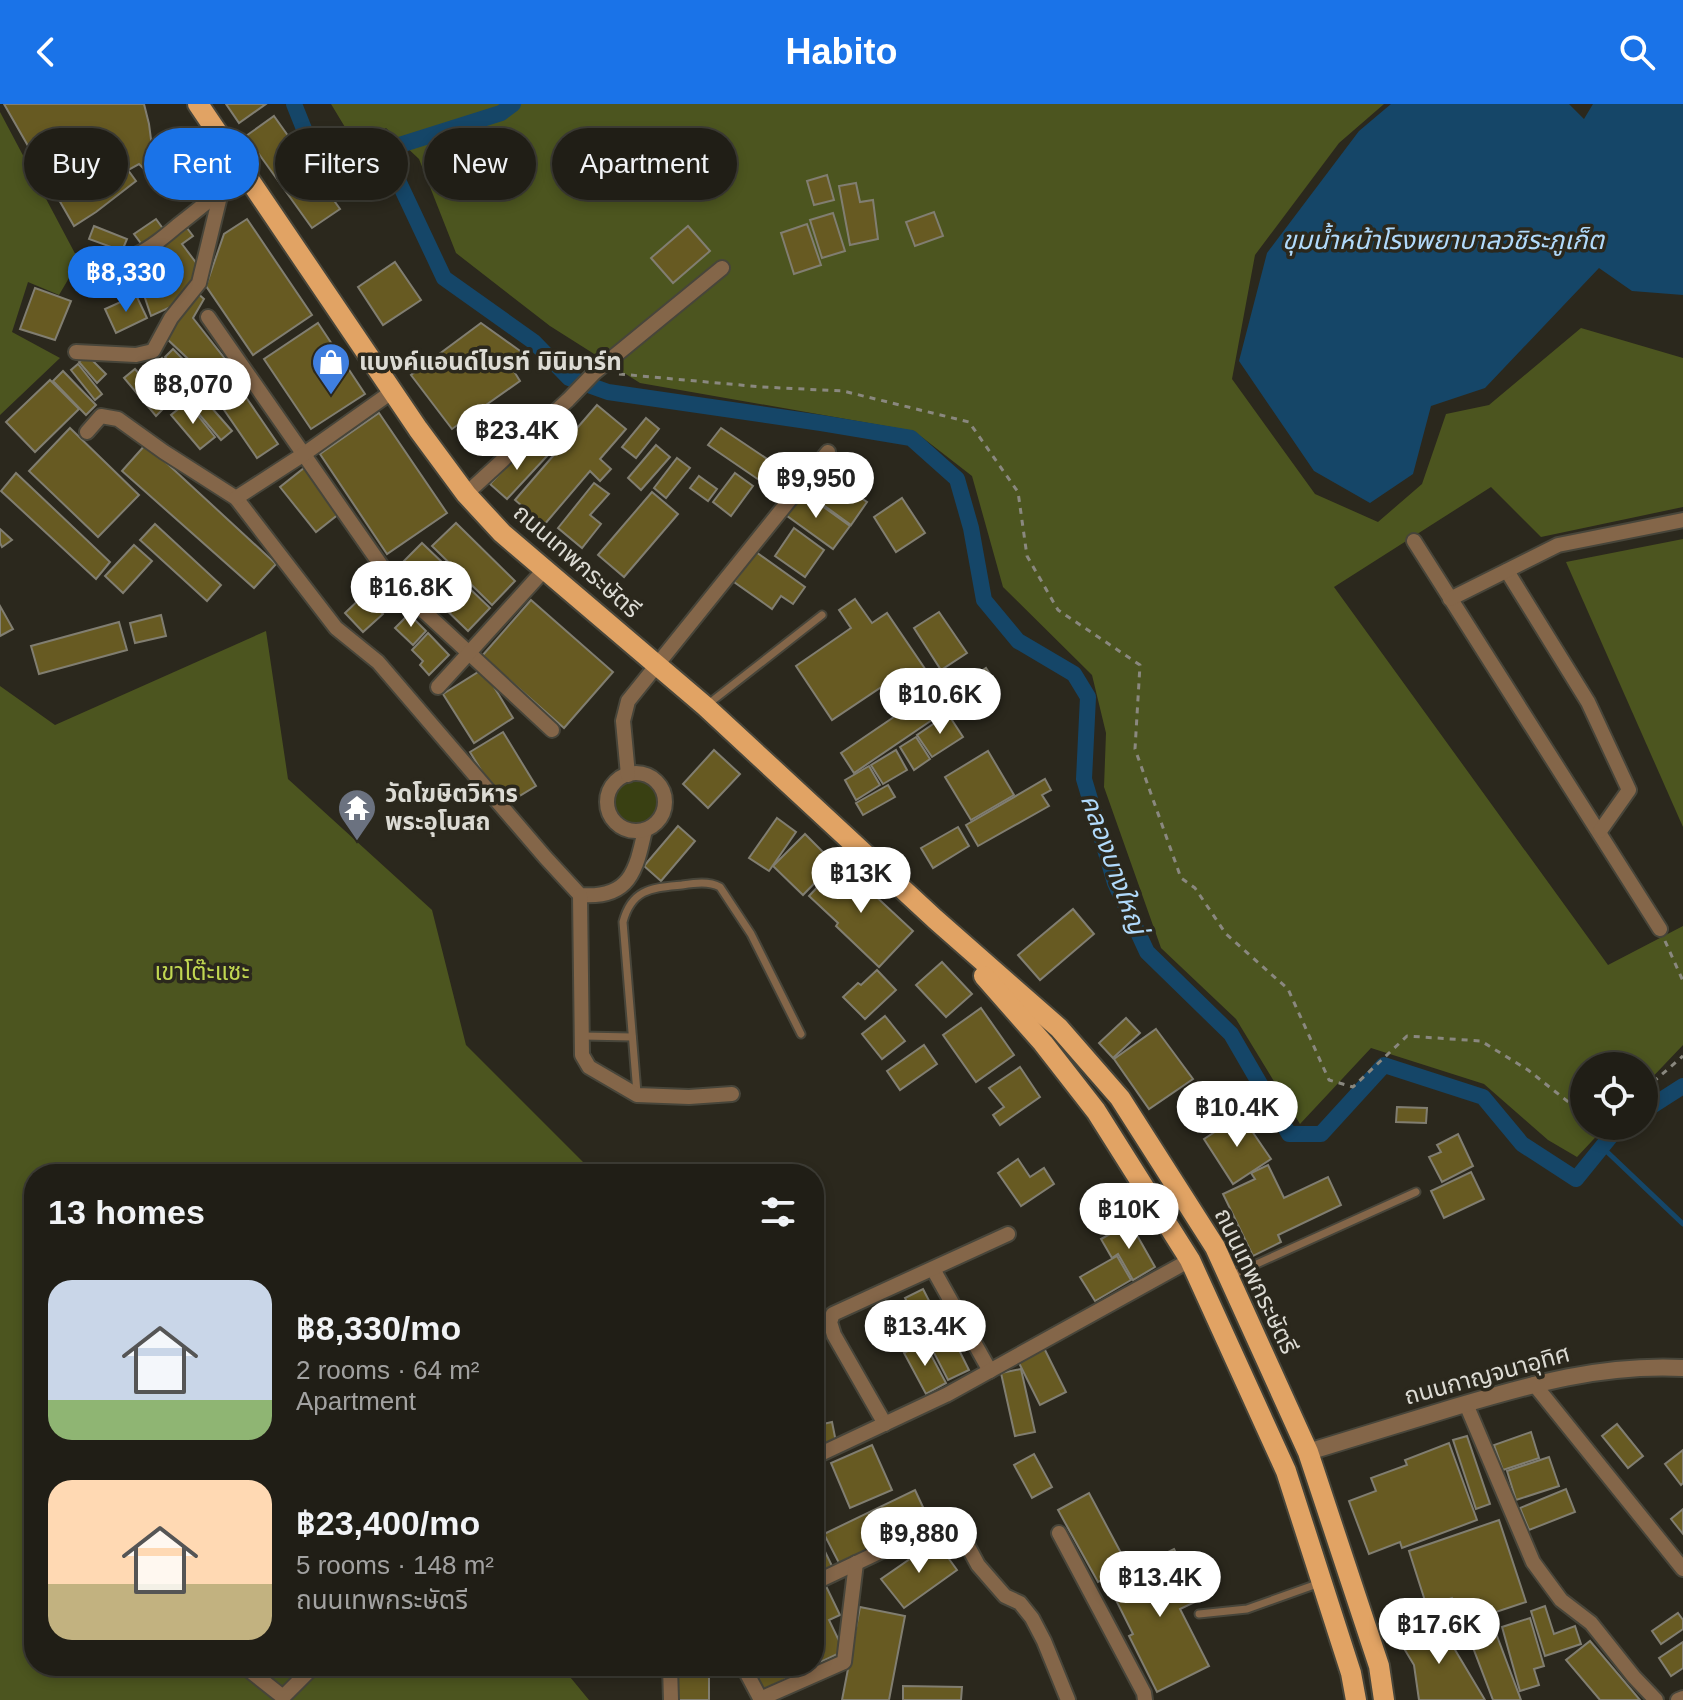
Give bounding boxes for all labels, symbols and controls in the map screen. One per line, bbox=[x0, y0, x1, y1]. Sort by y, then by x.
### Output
icon: back bbox=[24, 30, 68, 74]
icon: search bbox=[1615, 30, 1659, 74]
text: Habito bbox=[786, 31, 898, 72]
chip: Buy bbox=[24, 128, 128, 200]
chip: Rent bbox=[144, 128, 259, 200]
chip: Filters bbox=[275, 128, 408, 200]
chip: New bbox=[424, 128, 536, 200]
chip: Apartment bbox=[552, 128, 737, 200]
water label: ขุมน้ำหน้าโรงพยาบาลวชิระภูเก็ต bbox=[1282, 222, 1605, 256]
pin: ฿8,330 bbox=[61, 246, 191, 314]
text: ฿8,330 bbox=[86, 257, 166, 287]
shop icon: แบงค์แอนด์ไบรท์ มินิมาร์ท bbox=[310, 341, 352, 396]
place label: แบงค์แอนด์ไบรท์ มินิมาร์ท bbox=[359, 348, 622, 375]
pin: ฿8,070 bbox=[128, 358, 258, 426]
text: ฿8,070 bbox=[153, 369, 233, 399]
pin: ฿23.4K bbox=[452, 404, 582, 472]
text: ฿23.4K bbox=[475, 415, 559, 445]
pin: ฿9,950 bbox=[751, 452, 881, 520]
text: ฿9,950 bbox=[776, 463, 856, 493]
street label: ถนนเทพกระษัตรี bbox=[509, 498, 646, 623]
pin: ฿16.8K bbox=[346, 561, 476, 629]
text: ฿16.8K bbox=[369, 572, 453, 602]
pin: ฿10.6K bbox=[875, 668, 1005, 736]
text: ฿10.6K bbox=[898, 679, 982, 709]
place label: วัดโฆษิตวิหาร พระอุโบสถ bbox=[385, 780, 518, 837]
temple icon: วัดโฆษิตวิหาร พระอุโบสถ bbox=[336, 787, 378, 842]
water label: คลองบางใหญ่ bbox=[1075, 790, 1154, 942]
pin: ฿13K bbox=[814, 847, 908, 915]
text: ฿13K bbox=[830, 858, 892, 888]
park label: เขาโต๊ะแซะ bbox=[155, 958, 250, 985]
map controls bbox=[1570, 1052, 1658, 1140]
button: locate bbox=[1570, 1052, 1658, 1140]
pin: ฿10.4K bbox=[1172, 1081, 1302, 1149]
text: ฿10.4K bbox=[1195, 1092, 1279, 1122]
pin: ฿10K bbox=[1082, 1183, 1176, 1251]
icon: filters bbox=[756, 1190, 800, 1234]
text: 13 homes bbox=[48, 1193, 205, 1231]
text: ฿10K bbox=[1098, 1194, 1160, 1224]
street label: ถนนเทพกระษัตรี bbox=[1210, 1203, 1303, 1358]
pin: ฿13.4K bbox=[860, 1300, 990, 1368]
text: ฿8,330/mo bbox=[296, 1309, 461, 1347]
text: ฿13.4K bbox=[883, 1311, 967, 1341]
icon: home bbox=[112, 1312, 208, 1408]
street label: ถนนกาญจนาอุทิศ bbox=[1401, 1339, 1573, 1412]
text: 2 rooms · 64 m² bbox=[296, 1355, 480, 1385]
text: Apartment bbox=[296, 1386, 416, 1416]
text: ฿23,400/mo bbox=[296, 1504, 480, 1542]
pin: ฿9,880 bbox=[854, 1507, 984, 1575]
icon: home bbox=[112, 1512, 208, 1608]
text: ฿9,880 bbox=[879, 1518, 959, 1548]
text: 5 rooms · 148 m² bbox=[296, 1550, 494, 1580]
pin: ฿13.4K bbox=[1095, 1551, 1225, 1619]
text: ฿13.4K bbox=[1118, 1562, 1202, 1592]
text: ถนนเทพกระษัตรี bbox=[296, 1585, 468, 1615]
pin: ฿17.6K bbox=[1374, 1598, 1504, 1666]
text: ฿17.6K bbox=[1397, 1609, 1481, 1639]

